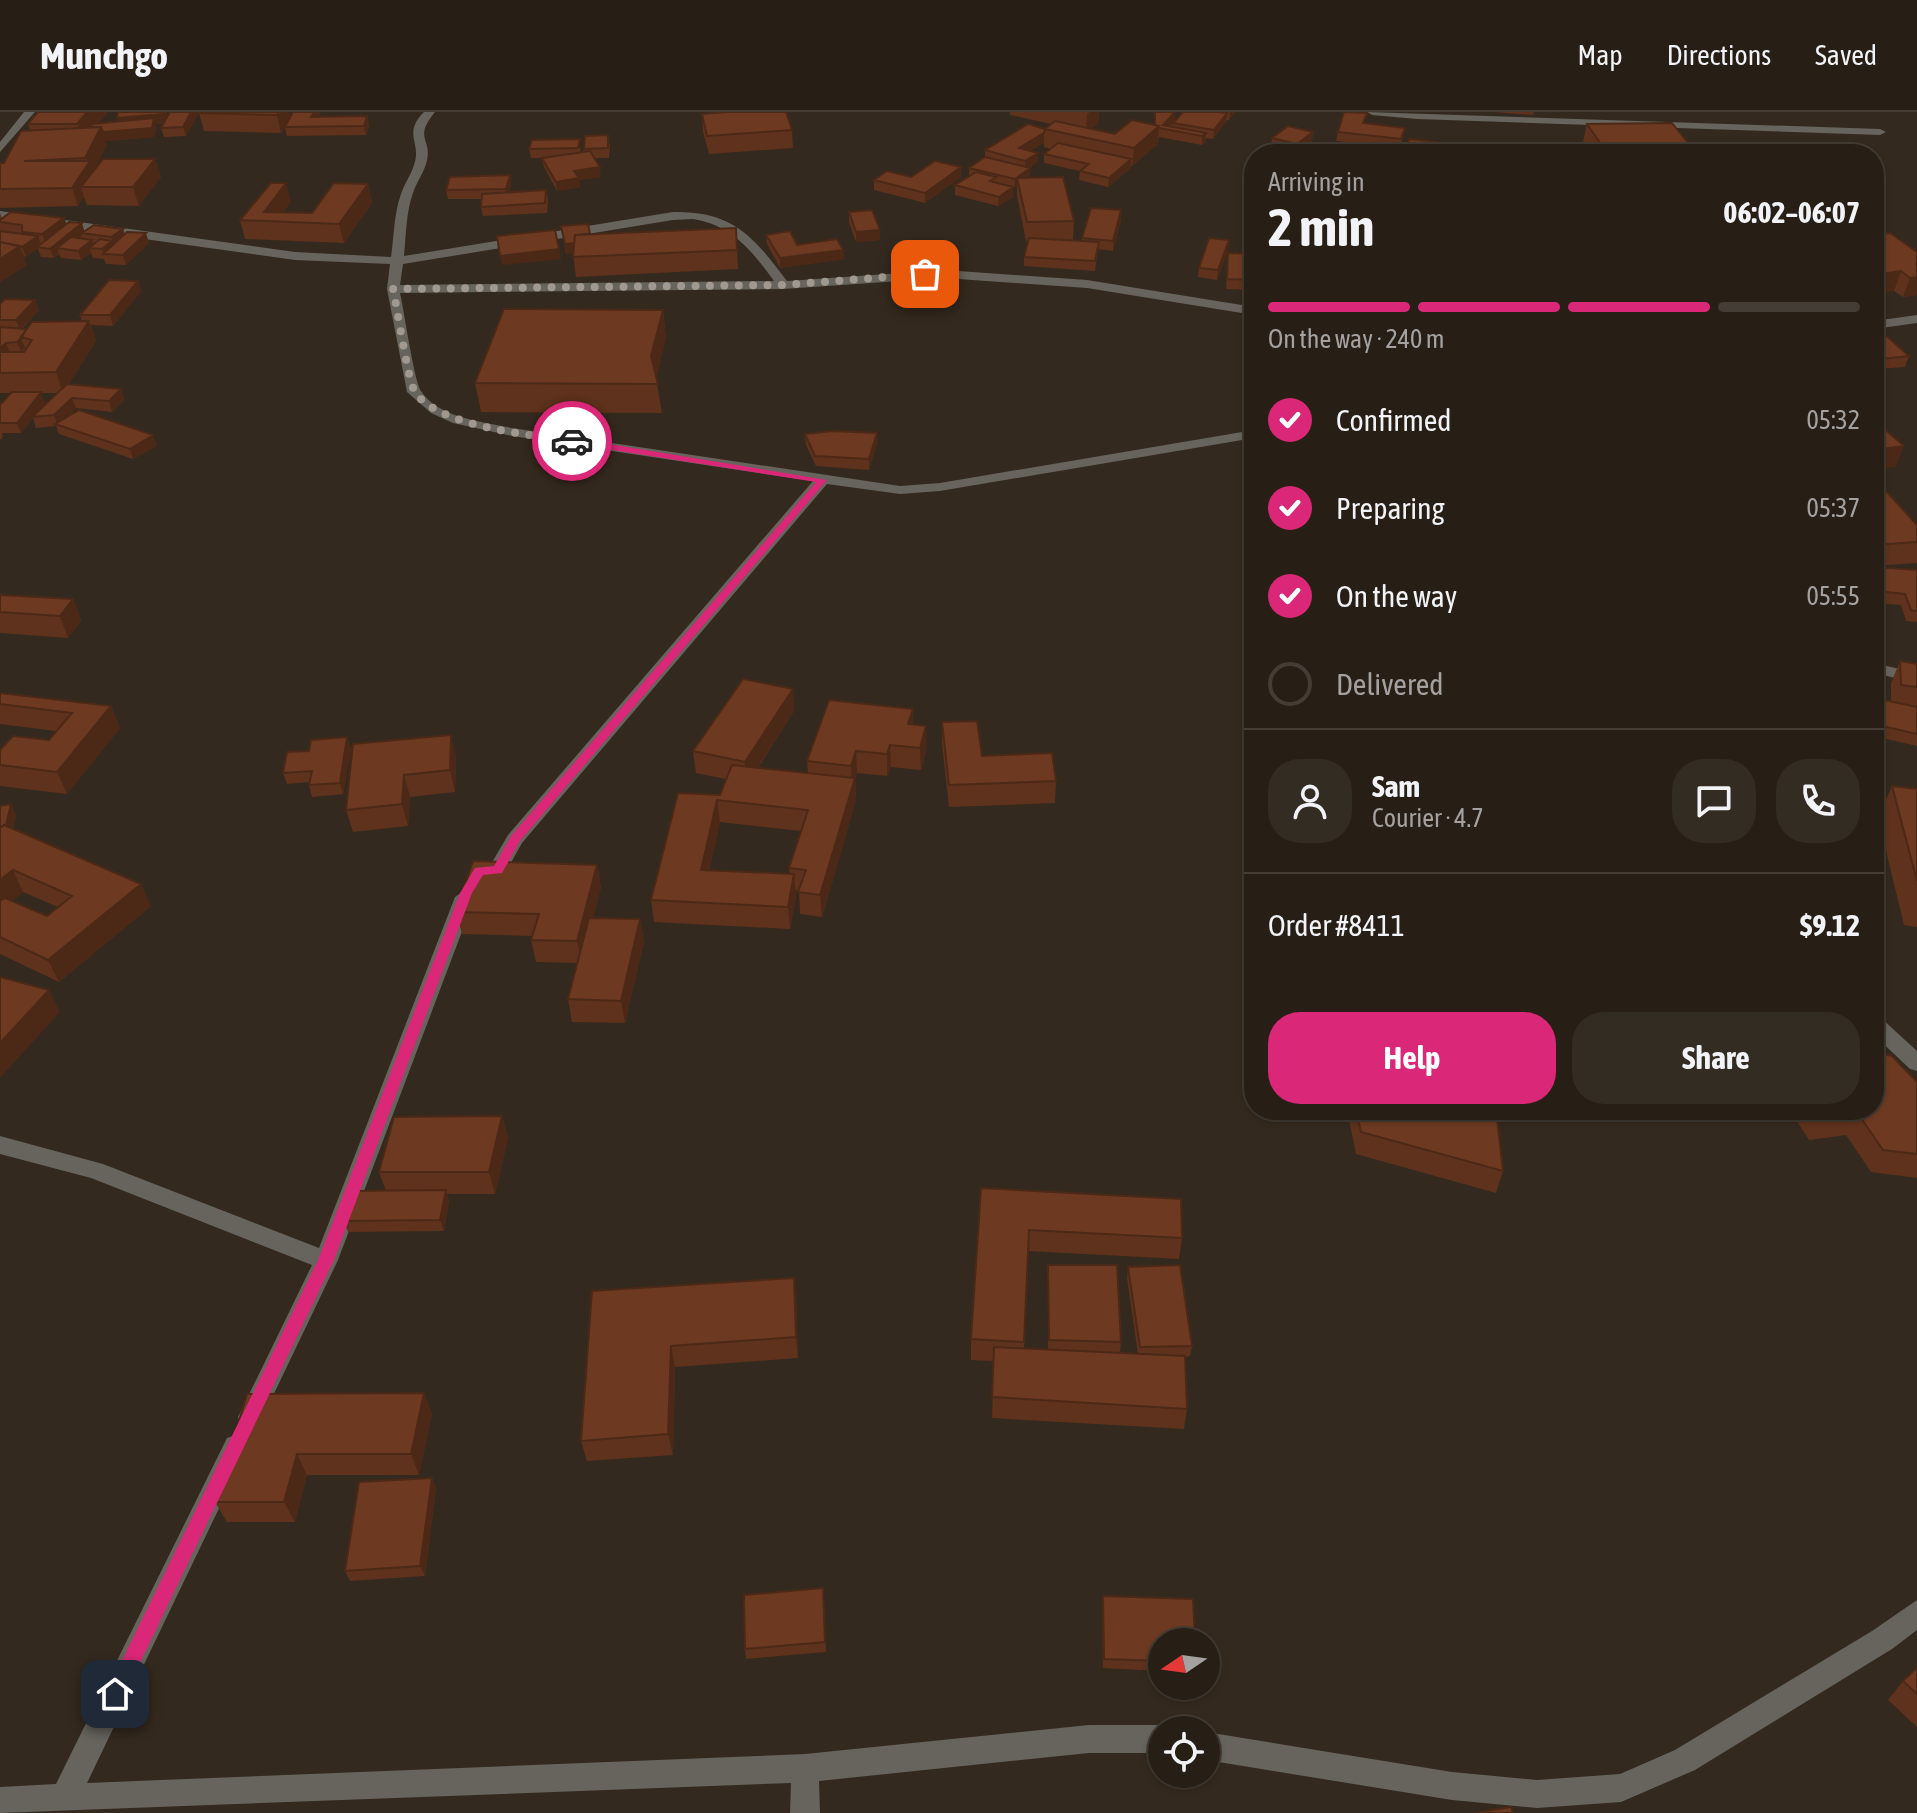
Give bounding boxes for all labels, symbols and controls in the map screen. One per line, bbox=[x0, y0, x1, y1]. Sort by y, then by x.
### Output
text: Munchgo bbox=[40, 34, 168, 77]
text: Map bbox=[1578, 39, 1623, 71]
text: Directions bbox=[1667, 39, 1771, 71]
text: Saved bbox=[1815, 39, 1877, 71]
text: Arriving in bbox=[1268, 167, 1365, 197]
text: 06:02–06:07 bbox=[1723, 195, 1860, 229]
text: 2 min bbox=[1268, 197, 1374, 257]
pin bbox=[891, 240, 959, 308]
icon: bag bbox=[903, 252, 947, 296]
text: On the way · 240 m bbox=[1268, 324, 1445, 354]
icon: check bbox=[1268, 398, 1312, 442]
courier bbox=[532, 401, 612, 481]
text: Confirmed bbox=[1336, 403, 1451, 437]
text: 05:32 bbox=[1806, 405, 1860, 435]
icon: car bbox=[550, 419, 594, 463]
icon: check bbox=[1268, 486, 1312, 530]
text: Preparing bbox=[1336, 491, 1445, 525]
text: 05:37 bbox=[1806, 493, 1860, 523]
icon: check bbox=[1268, 574, 1312, 618]
text: On the way bbox=[1336, 579, 1457, 613]
text: 05:55 bbox=[1806, 581, 1860, 611]
text: Delivered bbox=[1336, 667, 1444, 701]
button: person bbox=[1268, 759, 1352, 843]
button: chat bbox=[1672, 759, 1756, 843]
button: phone bbox=[1776, 759, 1860, 843]
text: Sam bbox=[1372, 769, 1420, 803]
text: Courier · 4.7 bbox=[1372, 803, 1483, 833]
text: Order #8411 bbox=[1268, 908, 1405, 942]
text: $9.12 bbox=[1800, 908, 1860, 942]
button: Help bbox=[1268, 1012, 1556, 1104]
button: Share bbox=[1572, 1012, 1860, 1104]
north arrow bbox=[1148, 1628, 1220, 1700]
map controls bbox=[1148, 1628, 1220, 1788]
pin bbox=[81, 1660, 149, 1728]
icon: home bbox=[93, 1672, 137, 1716]
button: locate bbox=[1148, 1716, 1220, 1788]

